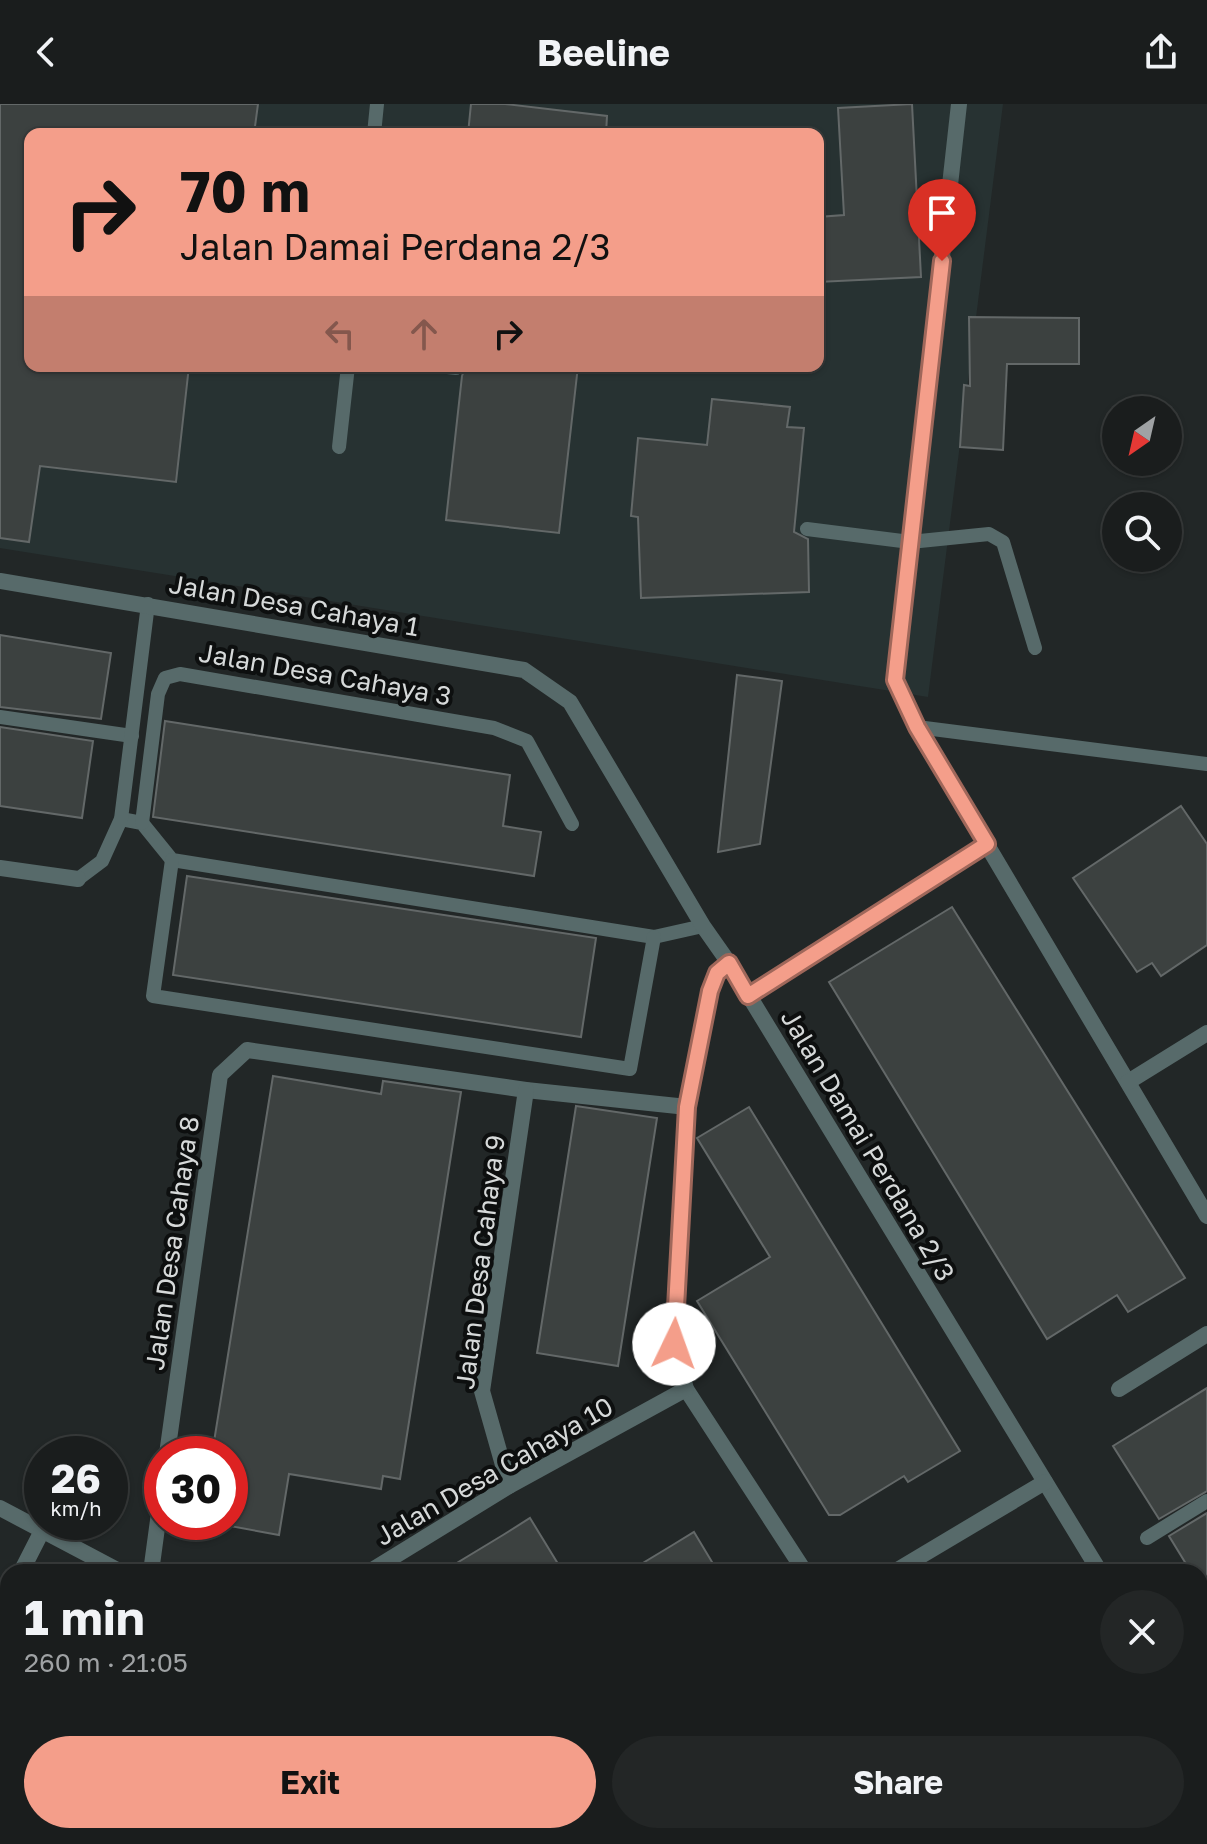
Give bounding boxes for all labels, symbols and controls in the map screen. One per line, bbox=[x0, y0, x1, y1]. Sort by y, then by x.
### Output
icon: back bbox=[24, 30, 68, 74]
icon: share bbox=[1139, 30, 1183, 74]
text: Beeline bbox=[537, 31, 670, 74]
text: 70 m bbox=[180, 157, 310, 224]
icon: right bbox=[48, 160, 152, 264]
pin bbox=[908, 179, 976, 261]
icon: arrive bbox=[920, 191, 964, 235]
text: Jalan Damai Perdana 2/3 bbox=[180, 225, 611, 268]
icon: left bbox=[318, 312, 362, 356]
icon: ahead bbox=[402, 312, 446, 356]
icon: right bbox=[486, 312, 530, 356]
north arrow bbox=[1102, 396, 1182, 476]
map controls bbox=[1102, 396, 1182, 572]
button: search bbox=[1102, 492, 1182, 572]
street label: Jalan Desa Cahaya 1 bbox=[167, 568, 421, 642]
street label: Jalan Desa Cahaya 3 bbox=[196, 637, 454, 711]
street label: Jalan Damai Perdana 2/3 bbox=[775, 1004, 961, 1286]
street label: Jalan Desa Cahaya 8 bbox=[139, 1114, 205, 1372]
street label: Jalan Desa Cahaya 9 bbox=[449, 1133, 511, 1391]
position arrow bbox=[632, 1302, 716, 1386]
street label: Jalan Desa Cahaya 10 bbox=[370, 1390, 618, 1552]
speed limit sign: 30 bbox=[144, 1436, 248, 1540]
text: 26 bbox=[51, 1454, 101, 1502]
text: km/h bbox=[51, 1496, 101, 1520]
text: 1 min bbox=[24, 1588, 145, 1646]
button: close bbox=[1100, 1590, 1184, 1674]
text: 260 m · 21:05 bbox=[24, 1647, 188, 1678]
button: Exit bbox=[24, 1736, 596, 1828]
button: Share bbox=[612, 1736, 1184, 1828]

